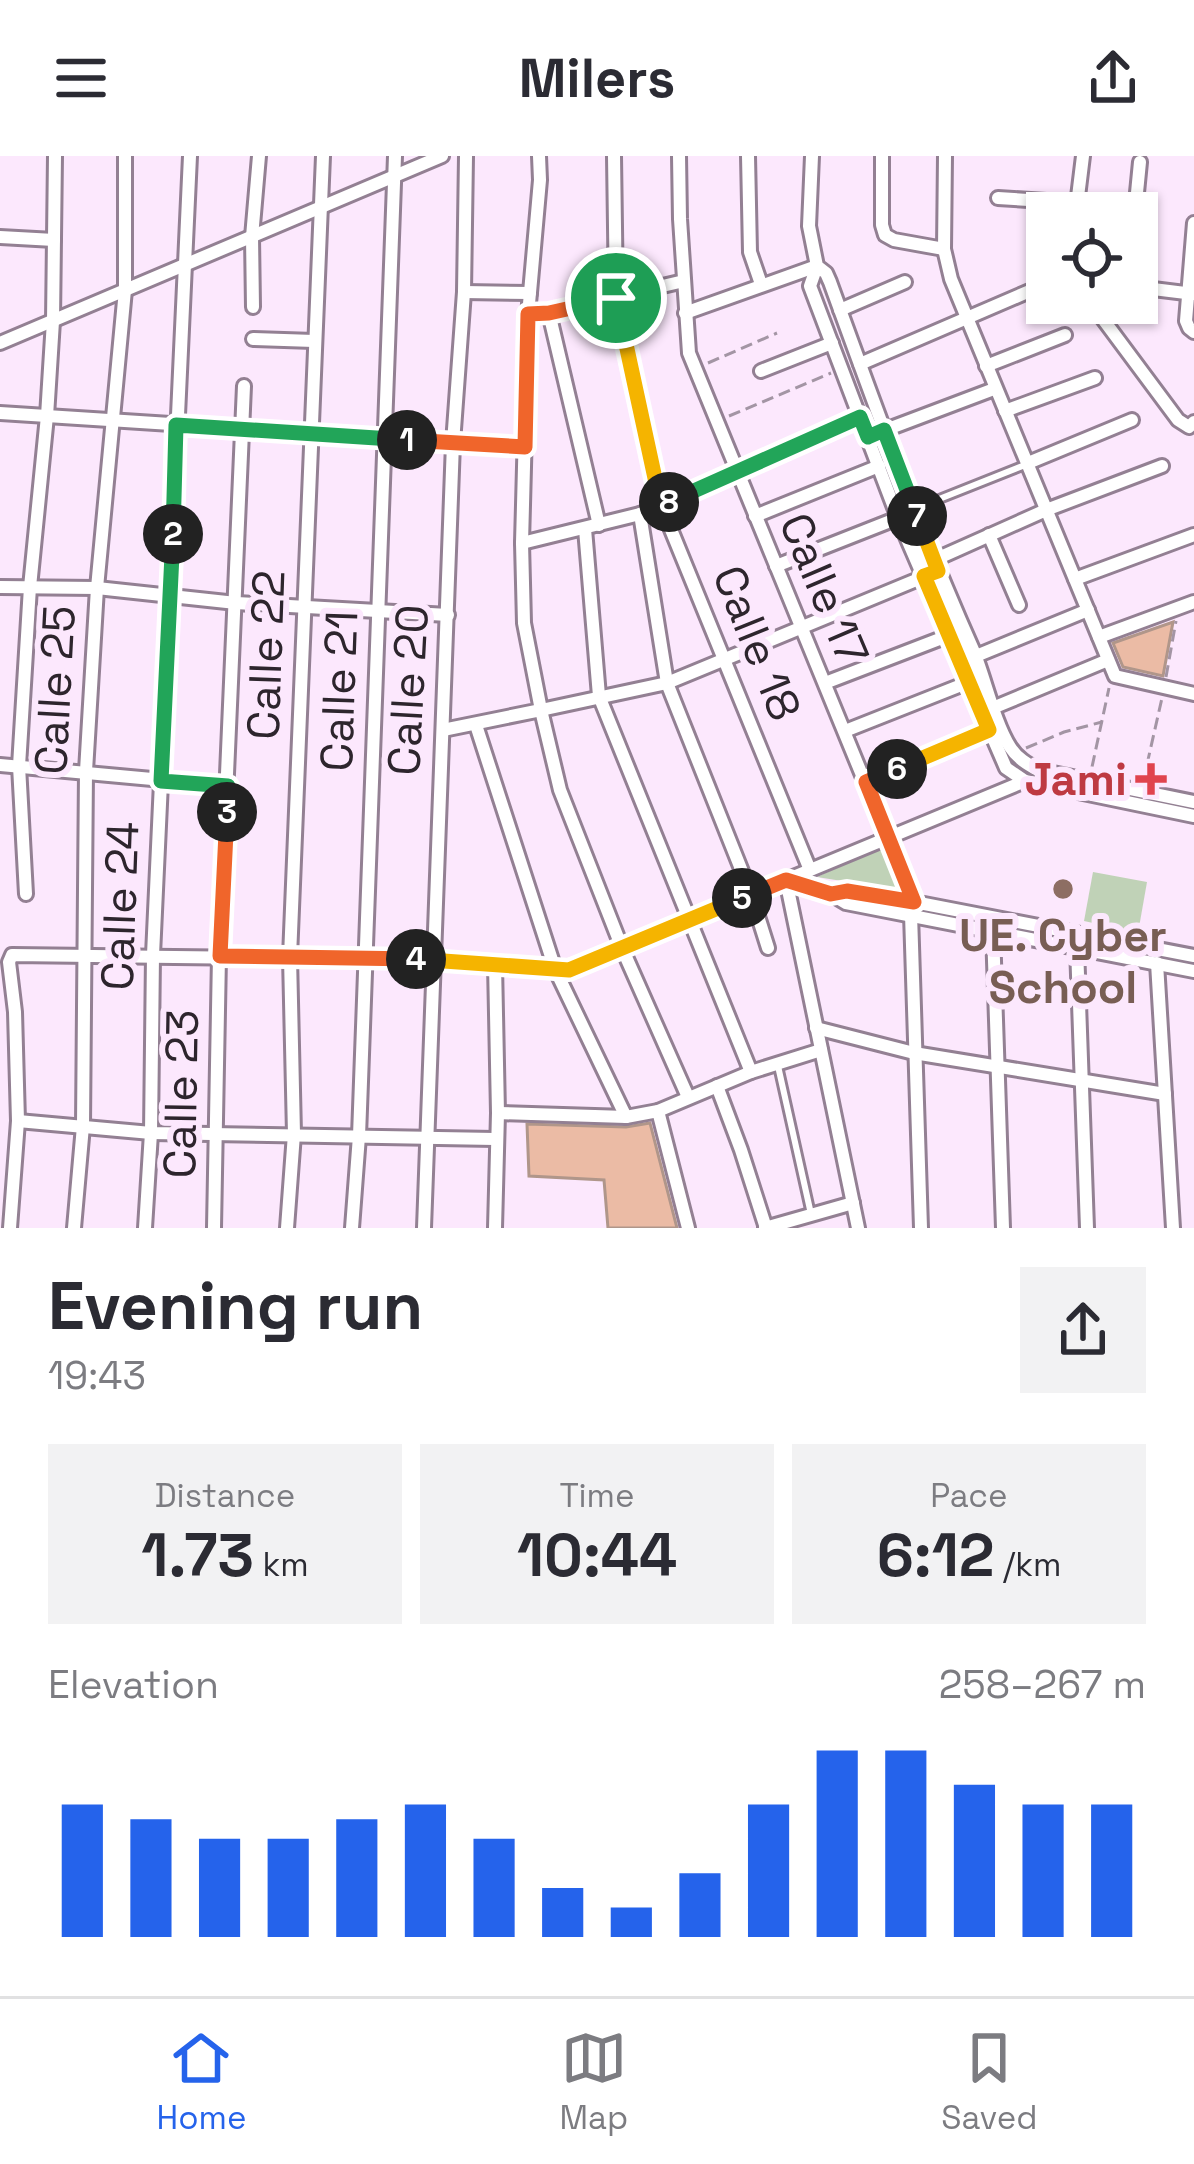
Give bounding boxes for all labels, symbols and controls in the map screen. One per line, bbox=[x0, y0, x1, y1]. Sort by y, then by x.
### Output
text: Milers bbox=[519, 44, 675, 113]
icon: menu bbox=[48, 45, 114, 111]
icon: share bbox=[1080, 45, 1146, 111]
map controls bbox=[1026, 192, 1158, 324]
button: locate bbox=[1026, 192, 1158, 324]
pin bbox=[565, 247, 667, 349]
icon: arrive bbox=[583, 265, 649, 331]
pin: 1 bbox=[377, 410, 437, 470]
text: 1 bbox=[400, 419, 414, 461]
pin: 8 bbox=[639, 472, 699, 532]
text: 8 bbox=[659, 481, 679, 523]
pin: 7 bbox=[887, 486, 947, 546]
text: 7 bbox=[908, 495, 926, 537]
pin: 2 bbox=[143, 504, 203, 564]
street label: Calle 17 bbox=[767, 505, 881, 673]
text: 2 bbox=[163, 513, 183, 555]
street label: Calle 18 bbox=[700, 557, 814, 729]
street label: Calle 22 bbox=[235, 569, 297, 741]
street label: Calle 20 bbox=[375, 603, 441, 777]
street label: Calle 25 bbox=[22, 604, 88, 776]
street label: Calle 21 bbox=[308, 610, 370, 772]
pin: 6 bbox=[867, 739, 927, 799]
text: 6 bbox=[887, 748, 907, 790]
place label: Jami bbox=[1025, 751, 1127, 808]
marker: Jami bbox=[1138, 766, 1164, 792]
pin: 3 bbox=[197, 782, 257, 842]
text: 3 bbox=[217, 791, 237, 833]
street label: Calle 24 bbox=[89, 821, 151, 991]
pin: 5 bbox=[712, 868, 772, 928]
marker: UE. Cyber School bbox=[1050, 876, 1076, 902]
text: 5 bbox=[732, 877, 752, 919]
place label: UE. Cyber School bbox=[959, 907, 1167, 1016]
pin: 4 bbox=[386, 929, 446, 989]
text: 4 bbox=[406, 938, 427, 980]
street label: Calle 23 bbox=[151, 1009, 211, 1179]
text: Evening run bbox=[48, 1264, 423, 1348]
button: share bbox=[1020, 1267, 1146, 1393]
text: 19:43 bbox=[48, 1351, 146, 1400]
text: Distance bbox=[155, 1475, 295, 1517]
text: Time bbox=[559, 1475, 635, 1517]
text: Pace bbox=[930, 1475, 1008, 1517]
text: 1.73 bbox=[141, 1517, 254, 1594]
text: 10:44 bbox=[517, 1517, 677, 1594]
text: 6:12 bbox=[877, 1517, 994, 1594]
text: km bbox=[254, 1544, 309, 1586]
text: /km bbox=[994, 1544, 1061, 1586]
text: Elevation bbox=[48, 1660, 219, 1709]
text: 258–267 m bbox=[939, 1660, 1146, 1709]
tab: Home bbox=[157, 2025, 246, 2139]
tab: Map bbox=[559, 2025, 628, 2139]
tab: Saved bbox=[941, 2025, 1037, 2139]

